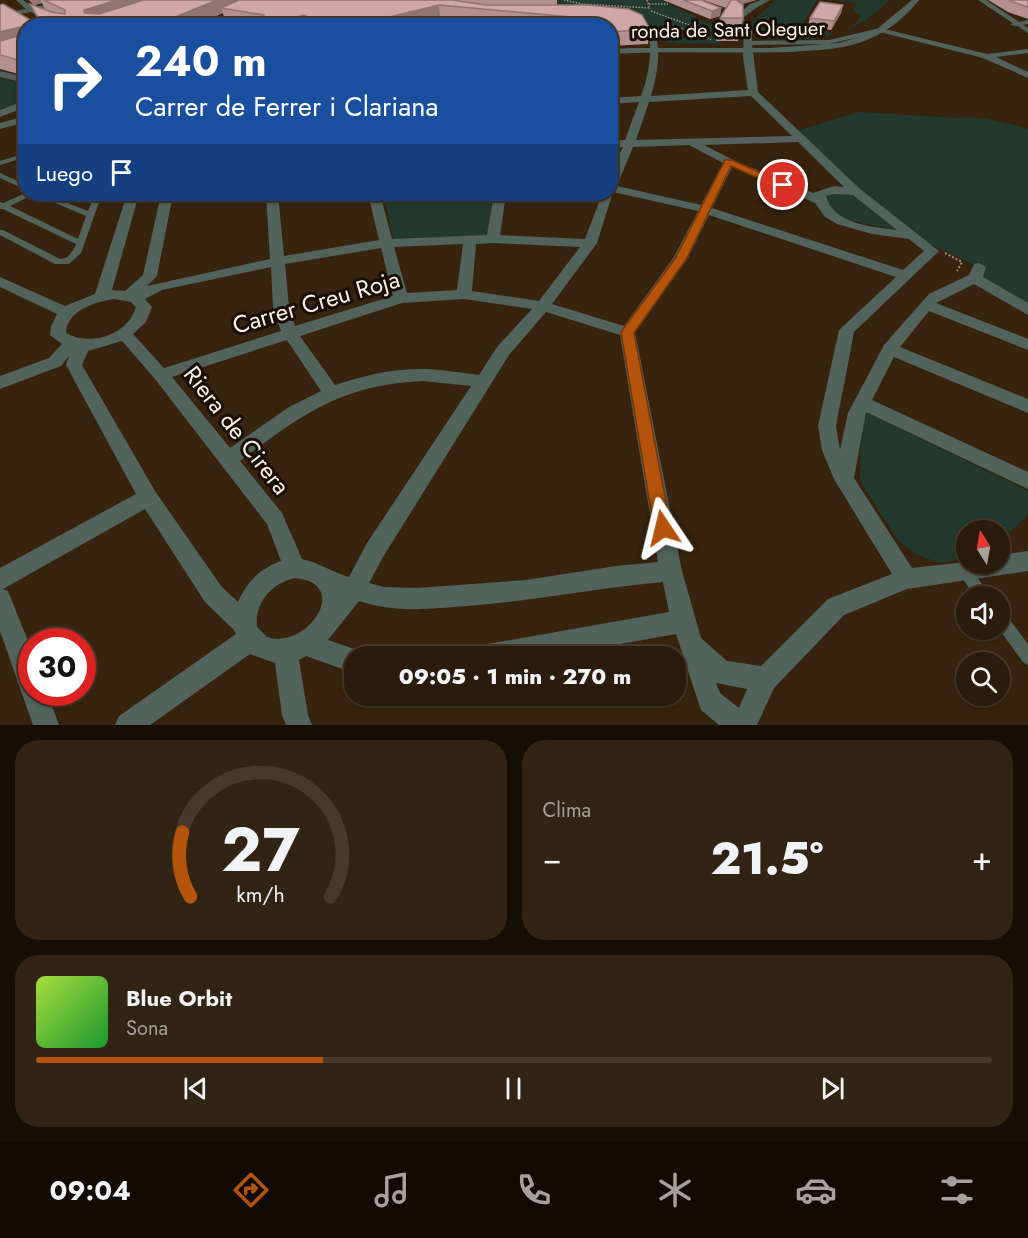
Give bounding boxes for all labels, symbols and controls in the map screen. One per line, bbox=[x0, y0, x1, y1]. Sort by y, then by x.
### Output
street label: ronda de Sant Oleguer bbox=[631, 14, 826, 46]
text: 240 m bbox=[135, 31, 267, 92]
icon: right bbox=[36, 42, 114, 120]
text: Carrer de Ferrer i Clariana bbox=[135, 87, 438, 126]
icon: arrive bbox=[105, 156, 138, 189]
text: Luego bbox=[36, 157, 93, 189]
pin bbox=[757, 159, 808, 210]
icon: arrive bbox=[766, 168, 799, 201]
street label: Carrer Creu Roja bbox=[228, 261, 404, 343]
street label: Riera de Cirera bbox=[176, 358, 298, 502]
position arrow bbox=[631, 496, 695, 560]
north arrow bbox=[956, 520, 1010, 574]
map controls bbox=[956, 520, 1010, 706]
button: sound bbox=[956, 586, 1010, 640]
speed limit sign: 30 bbox=[18, 628, 96, 706]
button: search bbox=[956, 652, 1010, 706]
text: 09:05 · 1 min · 270 m bbox=[399, 660, 631, 692]
text: Clima bbox=[543, 796, 591, 825]
text: 27 bbox=[221, 804, 300, 894]
text: 21.5° bbox=[710, 826, 823, 891]
text: − bbox=[543, 835, 562, 882]
text: + bbox=[972, 835, 992, 882]
text: km/h bbox=[237, 879, 285, 910]
text: Blue Orbit bbox=[126, 982, 232, 1014]
text: Sona bbox=[126, 1014, 168, 1043]
icon: previous bbox=[179, 1072, 212, 1105]
icon: pause bbox=[497, 1072, 530, 1105]
icon: next bbox=[816, 1072, 849, 1105]
icon: directions bbox=[230, 1169, 272, 1211]
icon: music bbox=[371, 1169, 413, 1211]
icon: phone bbox=[513, 1169, 555, 1211]
icon: climate bbox=[654, 1169, 696, 1211]
icon: car bbox=[795, 1169, 837, 1211]
icon: filters bbox=[936, 1169, 978, 1211]
text: 09:04 bbox=[50, 1171, 131, 1210]

